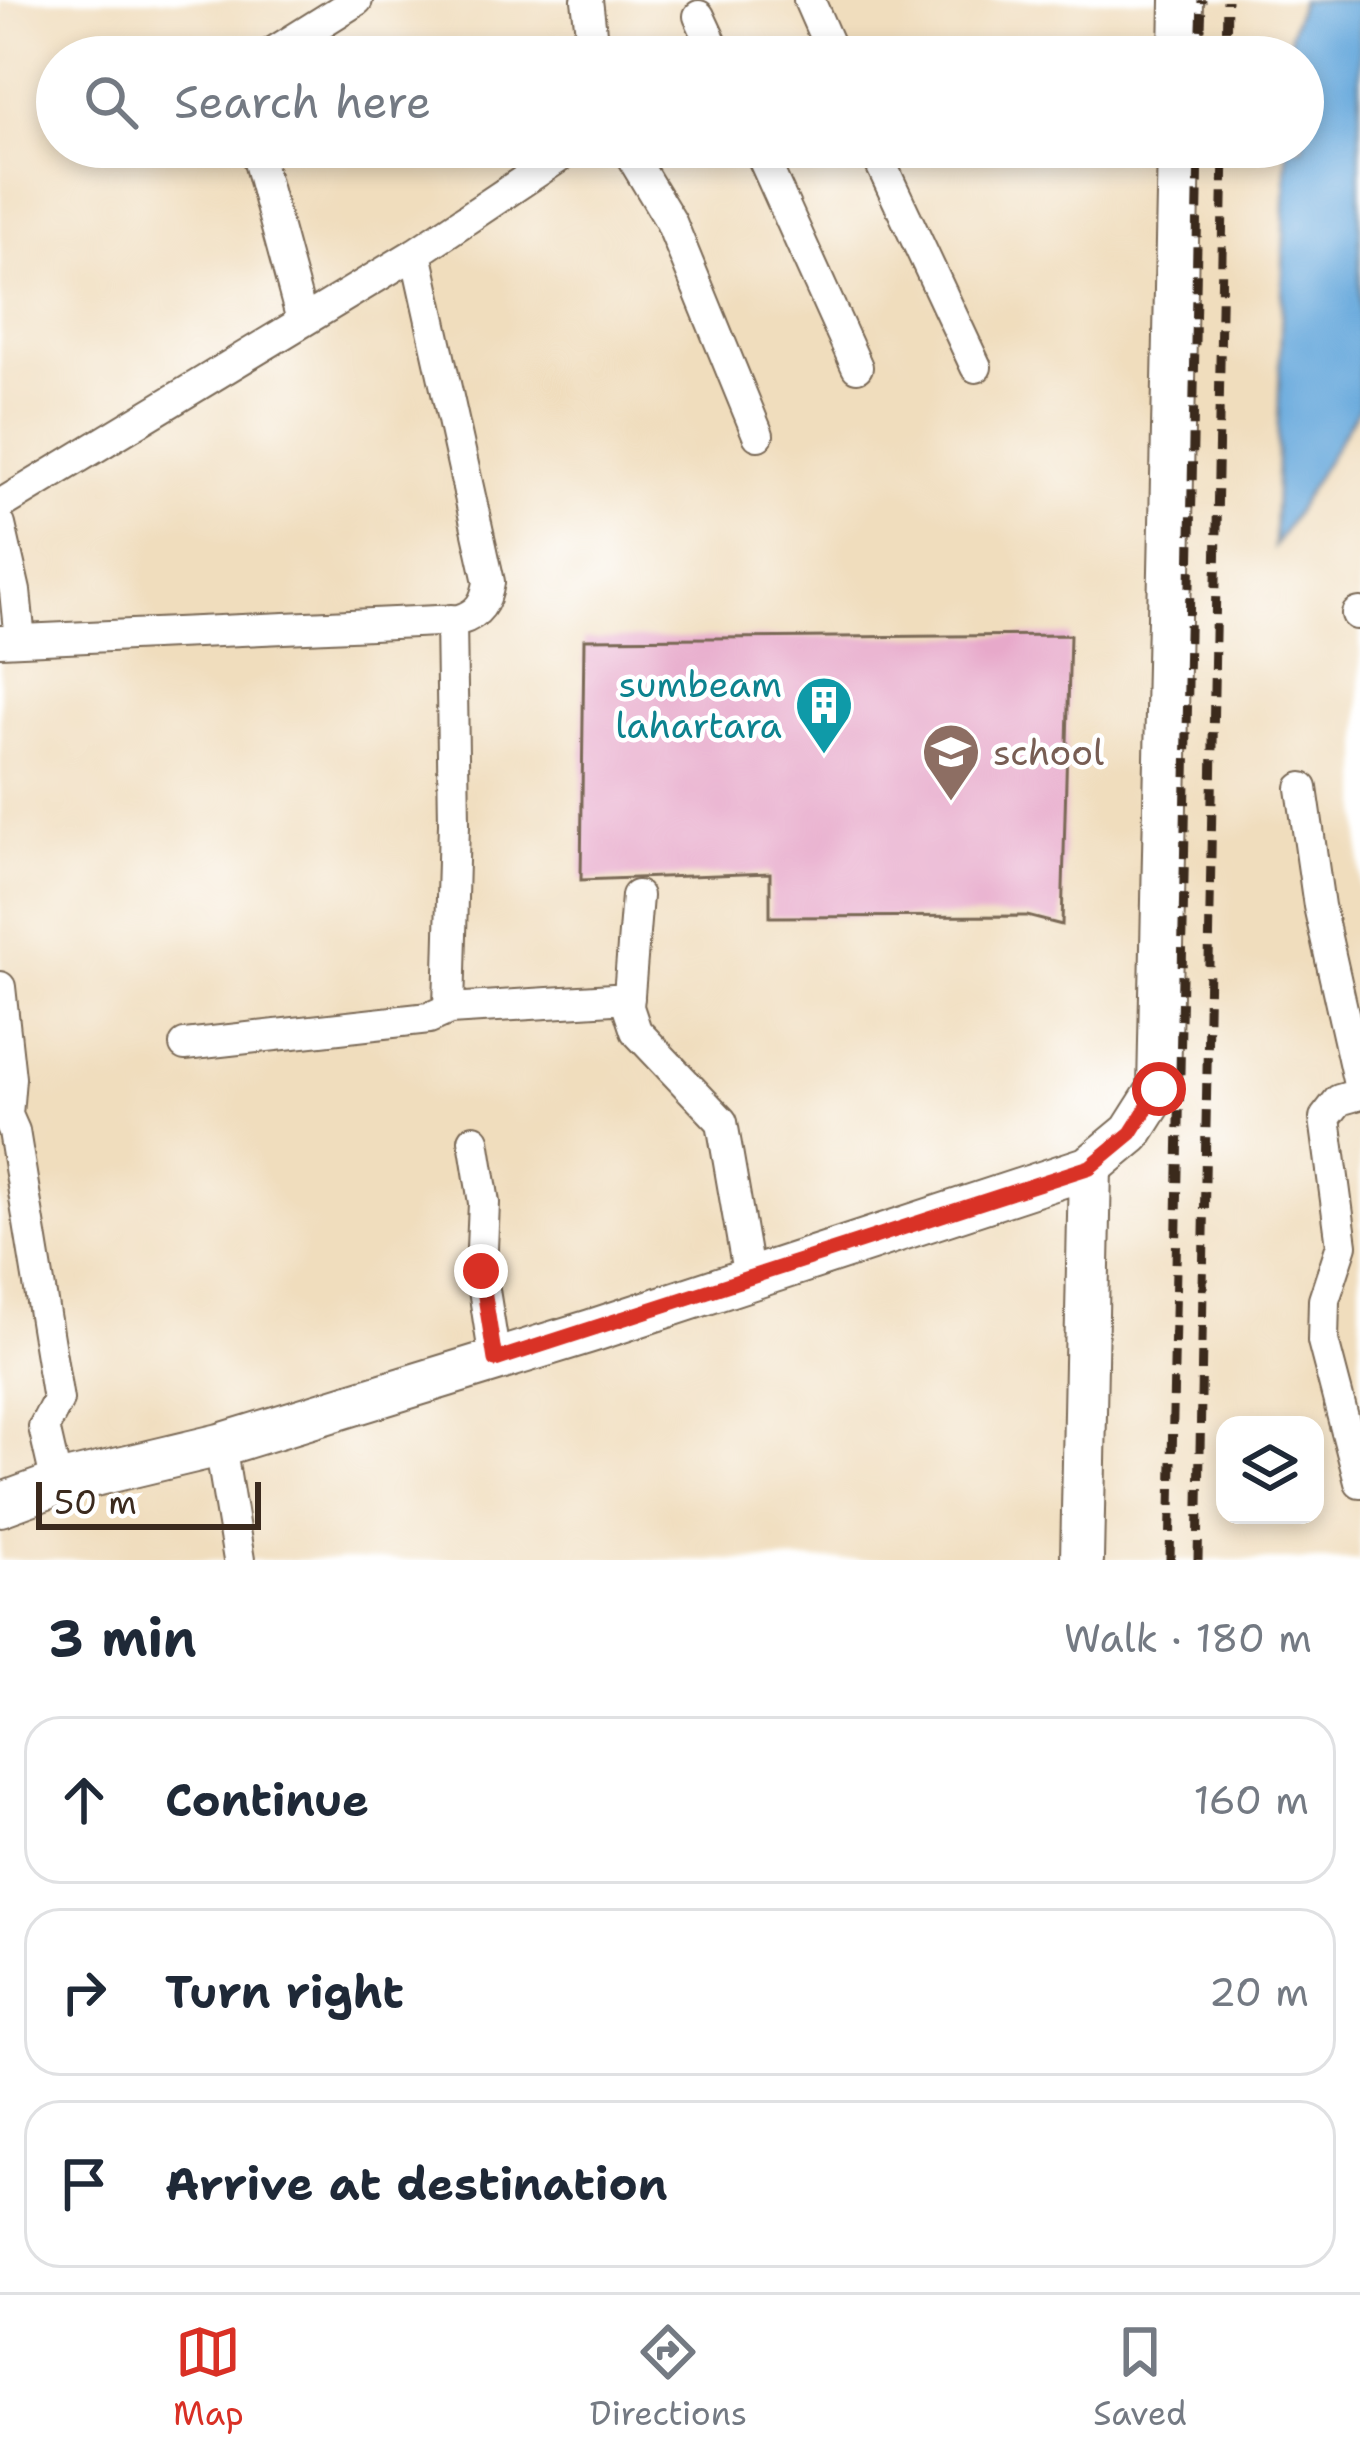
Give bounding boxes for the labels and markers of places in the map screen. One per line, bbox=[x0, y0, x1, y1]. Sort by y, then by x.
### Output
place label: sumbeam lahartara bbox=[616, 660, 782, 750]
building icon: sumbeam lahartara bbox=[793, 674, 855, 756]
school or university icon: school bbox=[920, 721, 982, 803]
place label: school bbox=[993, 728, 1104, 777]

